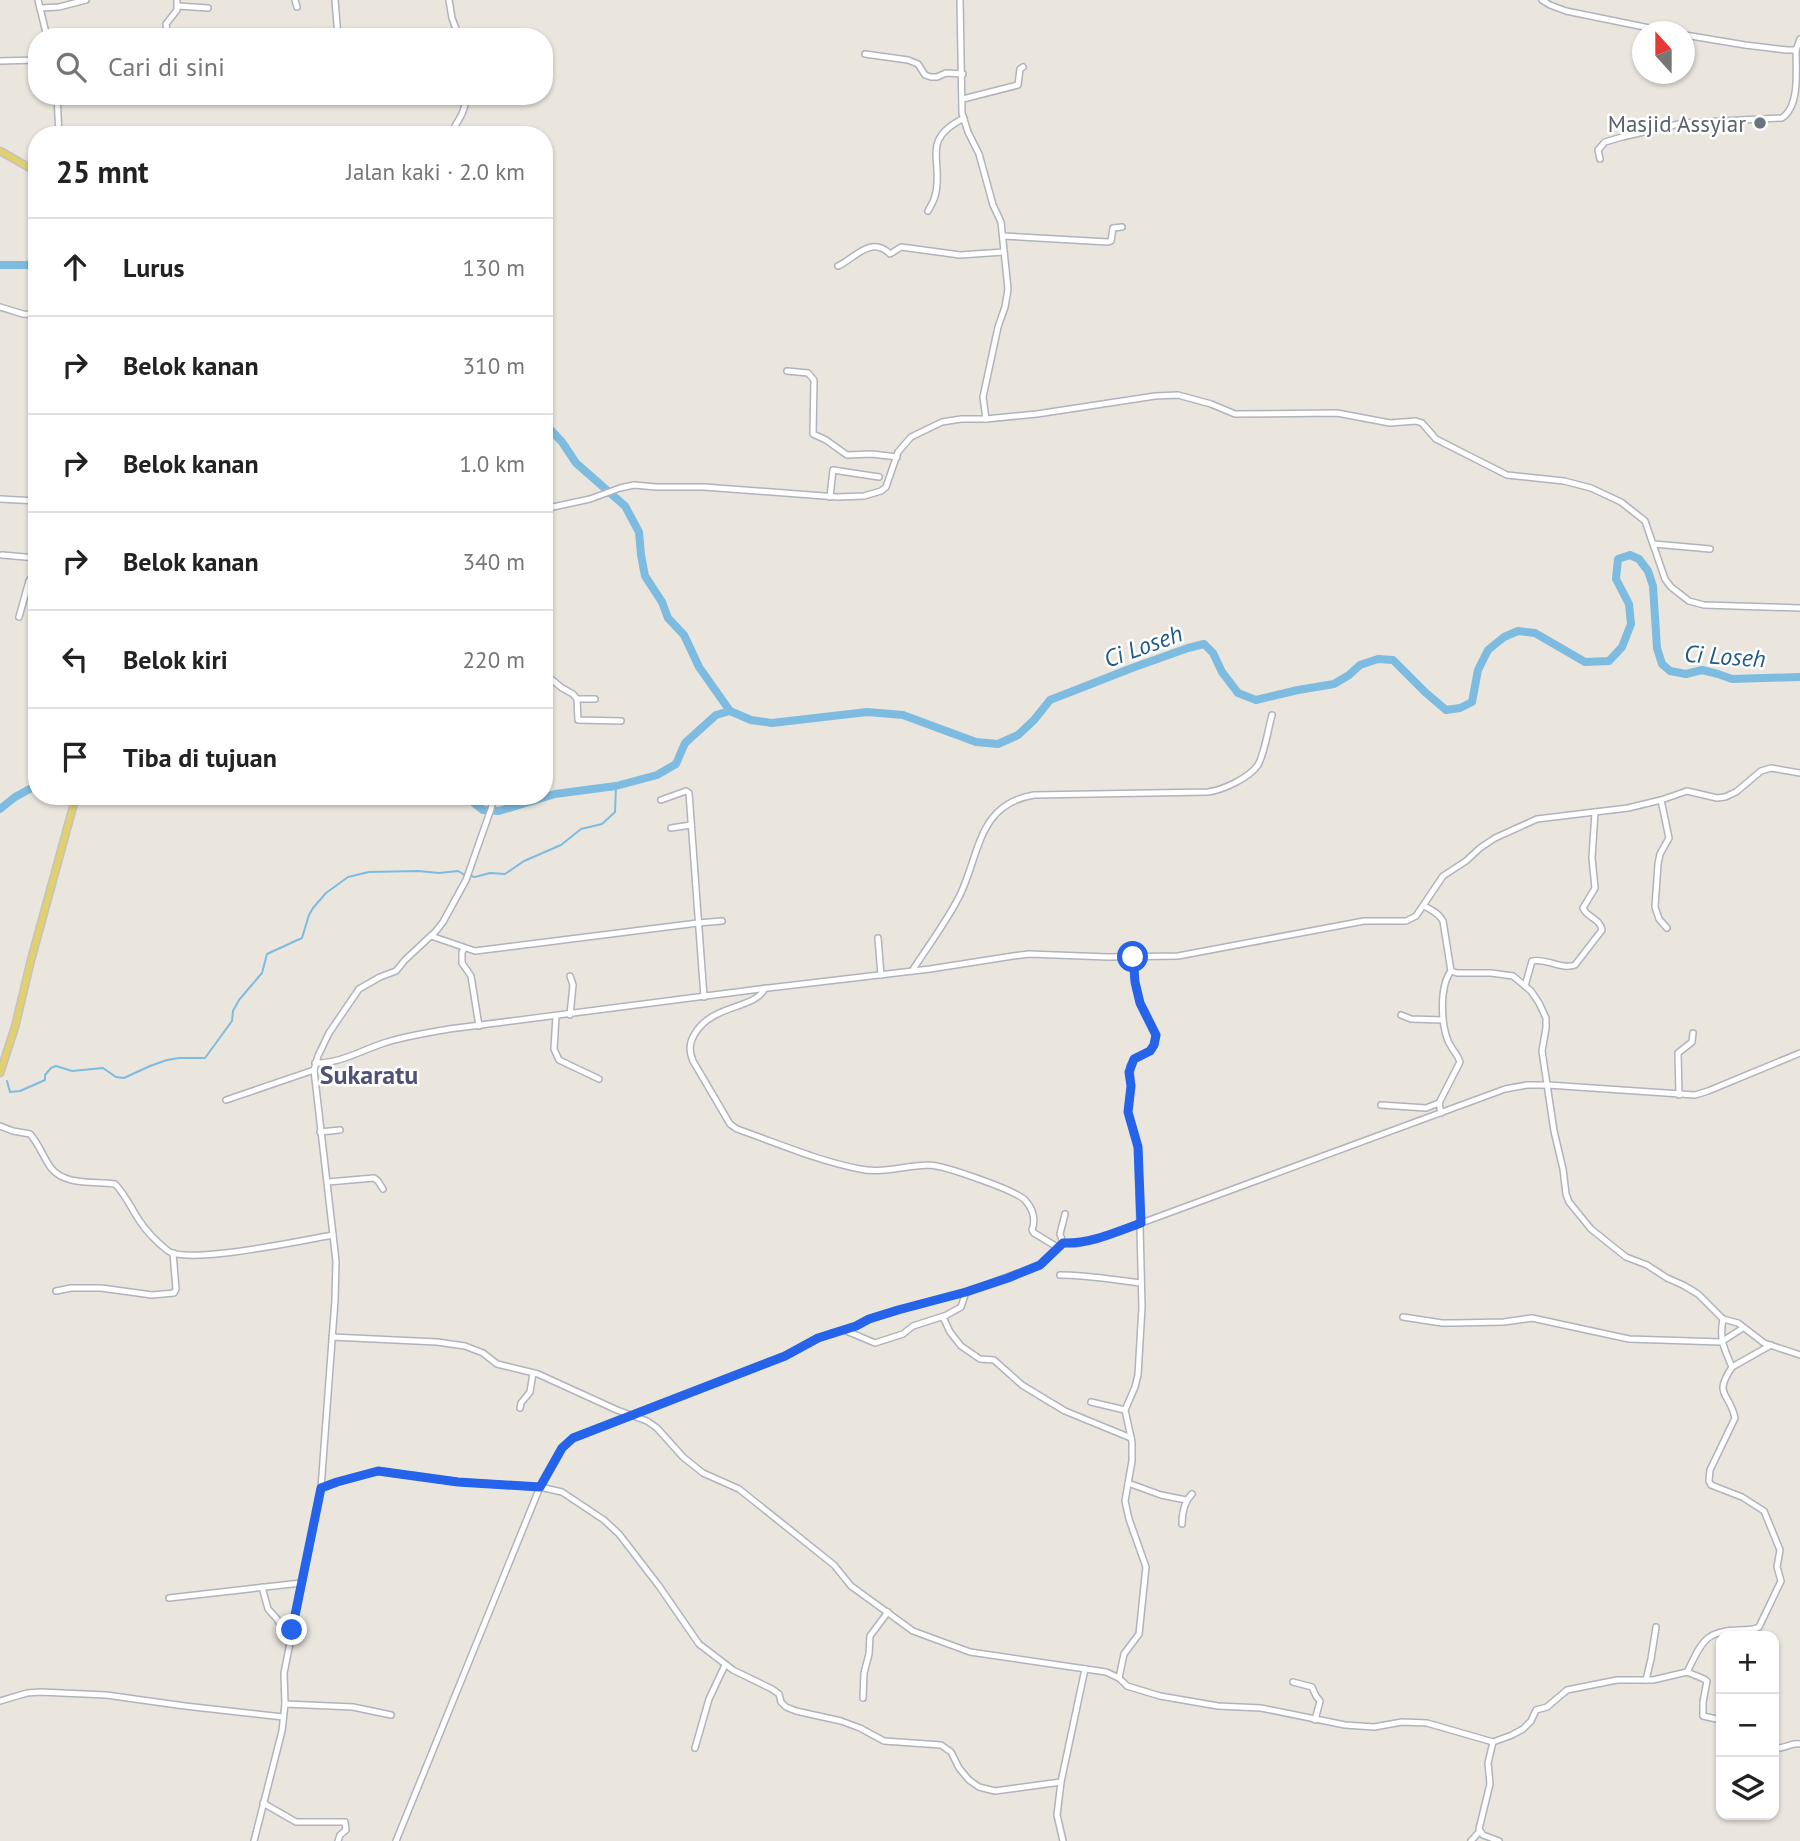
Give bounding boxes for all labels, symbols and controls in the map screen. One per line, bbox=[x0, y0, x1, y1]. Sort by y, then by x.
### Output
north arrow bbox=[1632, 21, 1695, 84]
search box bbox=[28, 28, 553, 105]
icon: search bbox=[52, 48, 90, 86]
text: Cari di sini bbox=[108, 50, 225, 83]
place label: Masjid Assyiar bbox=[1608, 109, 1746, 138]
marker: Masjid Assyiar bbox=[1752, 115, 1768, 131]
text: 25 mnt bbox=[56, 152, 149, 191]
text: Jalan kaki · 2.0 km bbox=[346, 157, 525, 186]
icon: ahead bbox=[56, 248, 94, 286]
text: Lurus bbox=[123, 251, 184, 284]
text: 130 m bbox=[463, 253, 525, 282]
icon: right bbox=[56, 346, 94, 384]
text: Belok kanan bbox=[123, 349, 259, 382]
text: 310 m bbox=[463, 351, 525, 380]
icon: right bbox=[56, 444, 94, 482]
text: Belok kanan bbox=[123, 447, 259, 480]
text: 1.0 km bbox=[459, 449, 525, 478]
icon: right bbox=[56, 542, 94, 580]
text: Belok kanan bbox=[123, 545, 259, 578]
text: 340 m bbox=[463, 547, 525, 576]
water label: Ci Loseh bbox=[1099, 618, 1187, 674]
water label: Ci Loseh bbox=[1683, 638, 1767, 674]
icon: left bbox=[56, 640, 94, 678]
text: Belok kiri bbox=[123, 643, 228, 676]
text: 220 m bbox=[463, 645, 525, 674]
icon: arrive bbox=[56, 738, 94, 776]
text: Tiba di tujuan bbox=[123, 741, 277, 774]
route start bbox=[1117, 941, 1148, 972]
district label: Sukaratu bbox=[320, 1058, 418, 1091]
route end bbox=[276, 1614, 307, 1645]
map controls bbox=[1716, 1631, 1779, 1820]
button: + bbox=[1716, 1631, 1779, 1694]
button: − bbox=[1716, 1694, 1779, 1757]
button: layers bbox=[1716, 1757, 1779, 1820]

